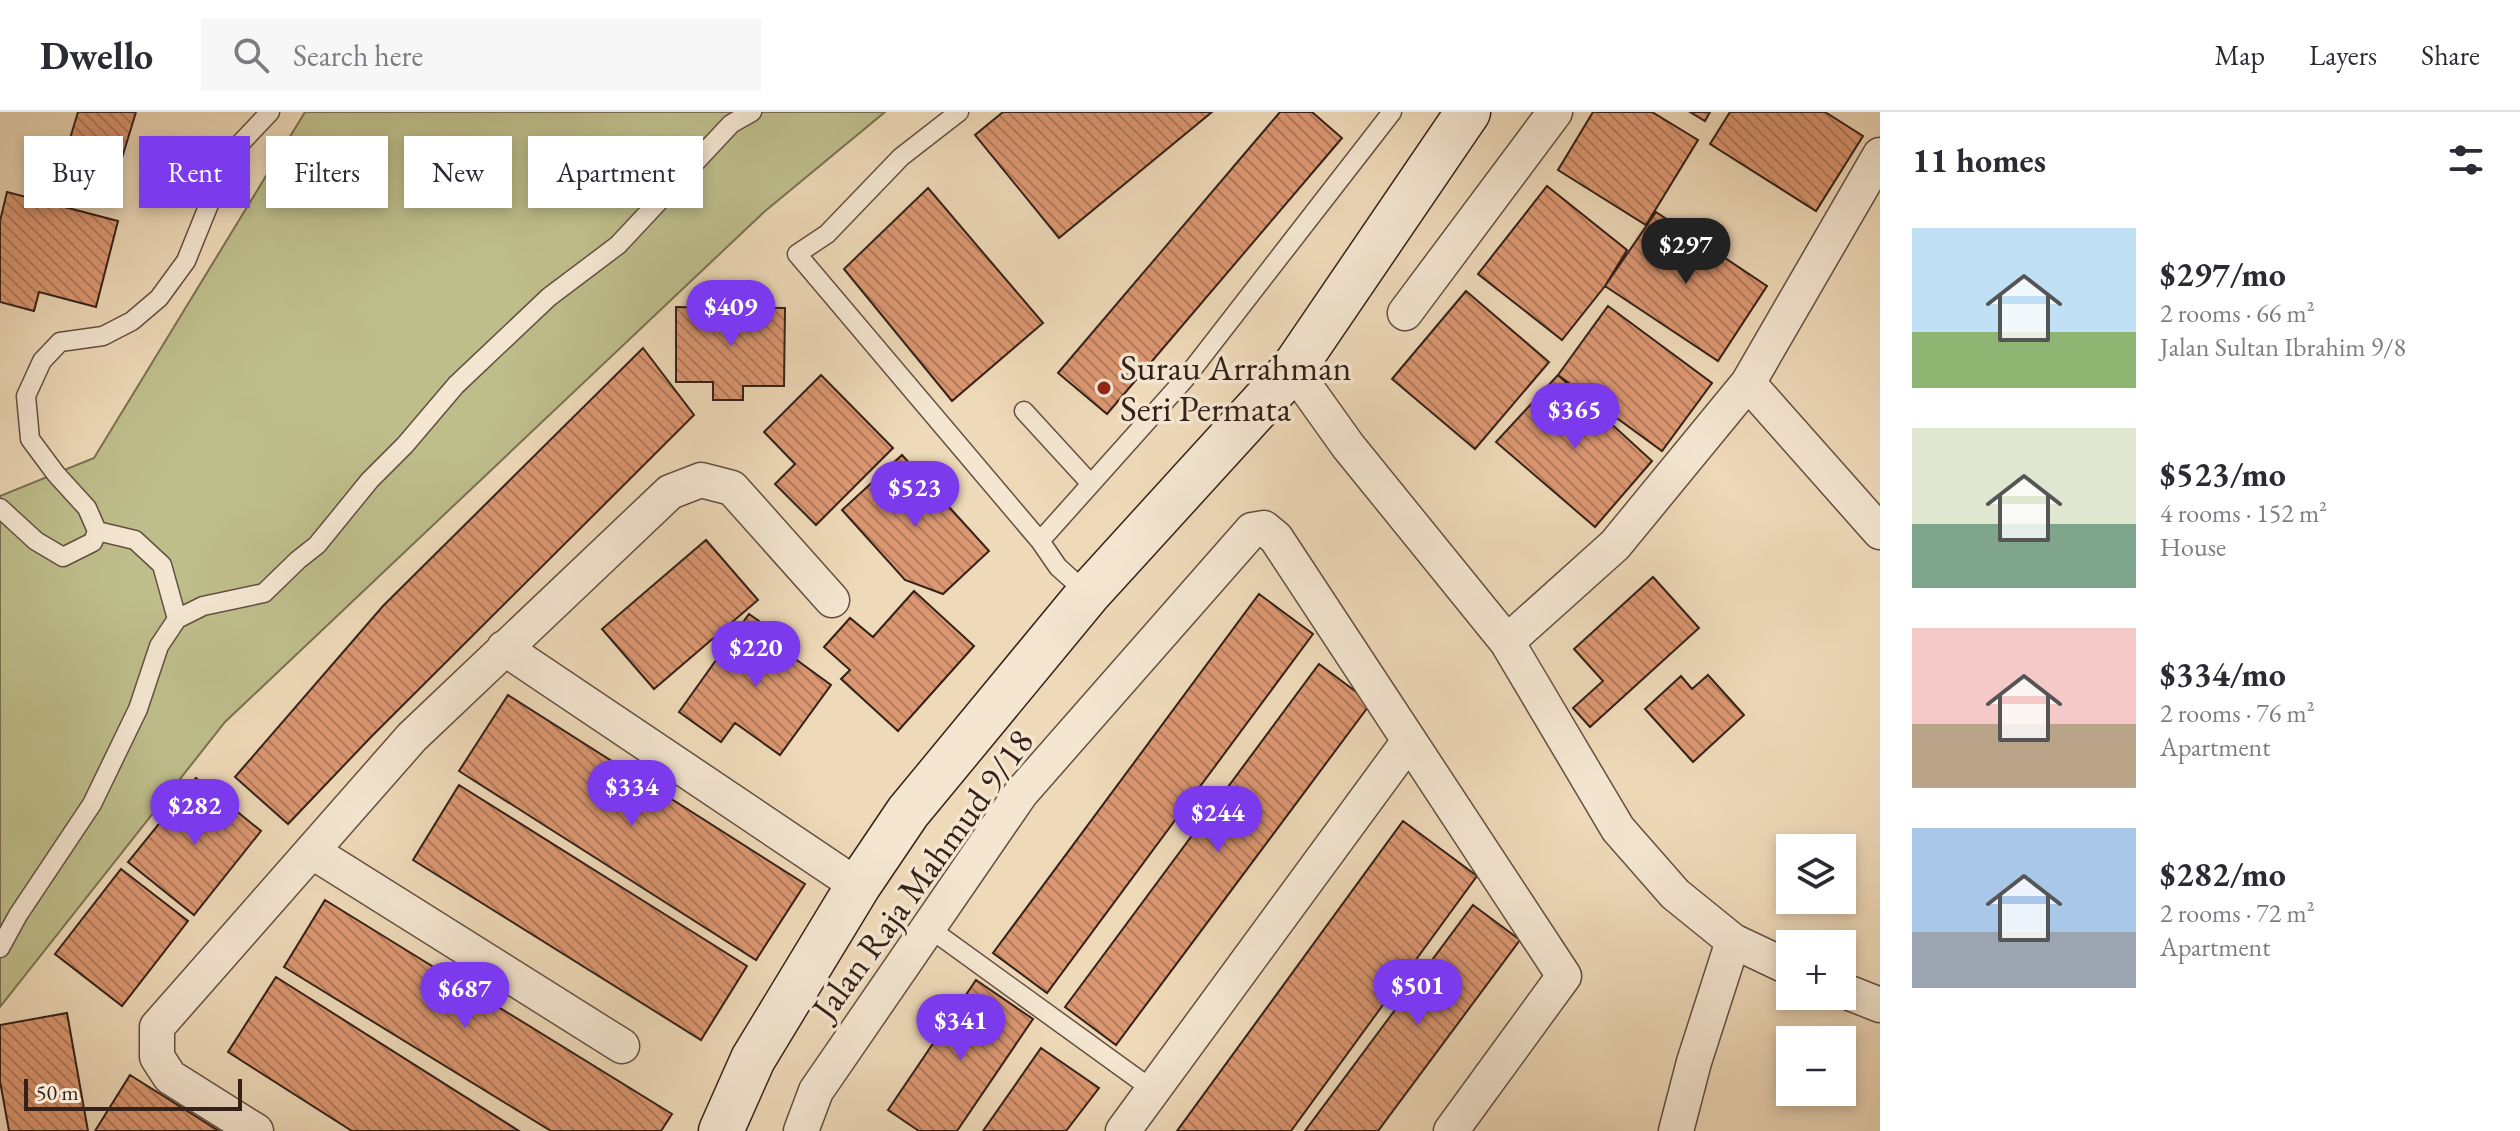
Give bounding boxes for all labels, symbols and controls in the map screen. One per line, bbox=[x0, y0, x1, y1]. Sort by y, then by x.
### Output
search box bbox=[201, 19, 761, 91]
text: Dwello bbox=[40, 31, 153, 80]
icon: search bbox=[229, 33, 273, 77]
text: Search here bbox=[293, 36, 423, 75]
text: Map bbox=[2215, 37, 2265, 73]
text: Layers bbox=[2309, 37, 2377, 73]
text: Share bbox=[2421, 37, 2480, 73]
chip: Buy bbox=[24, 136, 123, 208]
chip: Rent bbox=[139, 136, 250, 208]
chip: Filters bbox=[266, 136, 388, 208]
chip: New bbox=[404, 136, 512, 208]
chip: Apartment bbox=[528, 136, 703, 208]
text: 11 homes bbox=[1912, 138, 2046, 182]
icon: filters bbox=[2444, 138, 2488, 182]
pin: $297 bbox=[1639, 218, 1733, 286]
text: $297 bbox=[1659, 227, 1713, 261]
text: $297/mo bbox=[2160, 252, 2286, 296]
icon: home bbox=[1976, 260, 2072, 356]
pin: $409 bbox=[684, 280, 778, 348]
text: $409 bbox=[704, 289, 758, 323]
text: 2 rooms · 66 m² bbox=[2160, 296, 2315, 330]
text: Jalan Sultan Ibrahim 9/8 bbox=[2160, 330, 2406, 364]
place label: Surau Arrahman Seri Permata bbox=[1120, 344, 1352, 432]
marker: Surau Arrahman Seri Permata bbox=[1095, 379, 1113, 397]
pin: $365 bbox=[1528, 383, 1622, 451]
text: $365 bbox=[1548, 392, 1602, 426]
text: $523/mo bbox=[2160, 452, 2286, 496]
icon: home bbox=[1976, 460, 2072, 556]
pin: $523 bbox=[868, 461, 962, 529]
text: $523 bbox=[888, 470, 942, 504]
text: 4 rooms · 152 m² bbox=[2160, 496, 2327, 530]
text: House bbox=[2160, 530, 2226, 564]
pin: $220 bbox=[709, 621, 803, 689]
text: $220 bbox=[729, 630, 783, 664]
text: $334/mo bbox=[2160, 652, 2286, 696]
icon: home bbox=[1976, 660, 2072, 756]
text: 2 rooms · 76 m² bbox=[2160, 696, 2315, 730]
street label: Jalan Raja Mahmud 9/18 bbox=[799, 720, 1044, 1031]
text: Apartment bbox=[2160, 730, 2270, 764]
pin: $334 bbox=[585, 760, 679, 828]
text: $334 bbox=[605, 769, 659, 803]
pin: $282 bbox=[148, 779, 242, 847]
pin: $244 bbox=[1171, 786, 1265, 854]
text: $282 bbox=[168, 788, 222, 822]
text: $244 bbox=[1191, 795, 1245, 829]
map controls bbox=[1776, 834, 1856, 1106]
button: layers bbox=[1776, 834, 1856, 914]
text: $282/mo bbox=[2160, 852, 2286, 896]
icon: home bbox=[1976, 860, 2072, 956]
text: 2 rooms · 72 m² bbox=[2160, 896, 2315, 930]
button: + bbox=[1776, 930, 1856, 1010]
text: Apartment bbox=[2160, 930, 2270, 964]
pin: $501 bbox=[1371, 959, 1465, 1027]
pin: $687 bbox=[418, 962, 512, 1030]
text: $501 bbox=[1391, 968, 1445, 1002]
text: $687 bbox=[438, 971, 492, 1005]
pin: $341 bbox=[914, 994, 1008, 1062]
text: $341 bbox=[934, 1003, 988, 1037]
button: − bbox=[1776, 1026, 1856, 1106]
scale bar bbox=[24, 1075, 242, 1111]
text: 50 m bbox=[36, 1078, 79, 1107]

